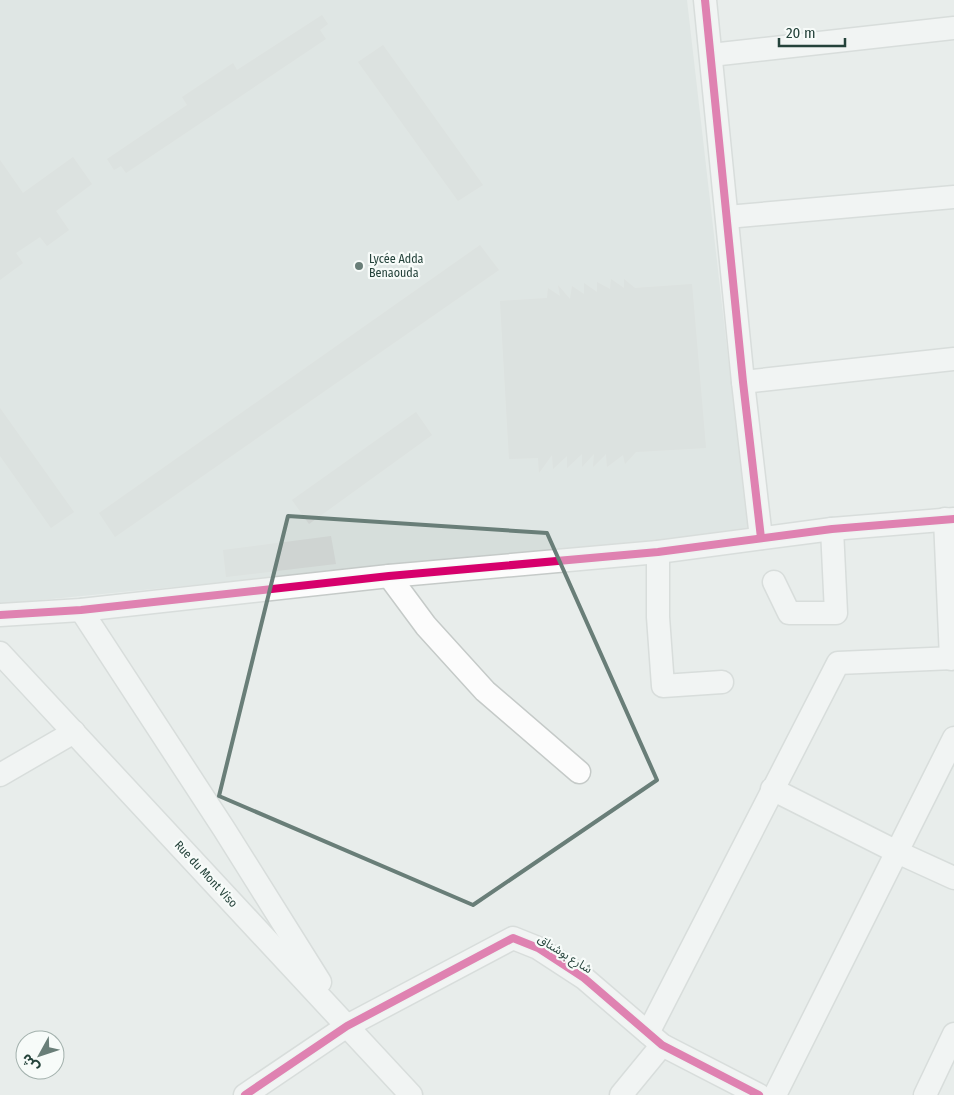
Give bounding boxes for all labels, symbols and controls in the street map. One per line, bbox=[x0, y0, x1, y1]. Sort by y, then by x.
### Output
scale bar bbox=[779, 15, 845, 47]
text: 20 m bbox=[786, 24, 816, 42]
place label: Lycée Adda Benaouda bbox=[369, 252, 424, 280]
marker: Lycée Adda Benaouda bbox=[353, 260, 365, 272]
street label: Rue du Mont Viso bbox=[172, 838, 240, 910]
street label: شارع بوشناق bbox=[534, 932, 595, 978]
north arrow bbox=[15, 1030, 65, 1080]
text: ش bbox=[18, 1050, 43, 1076]

